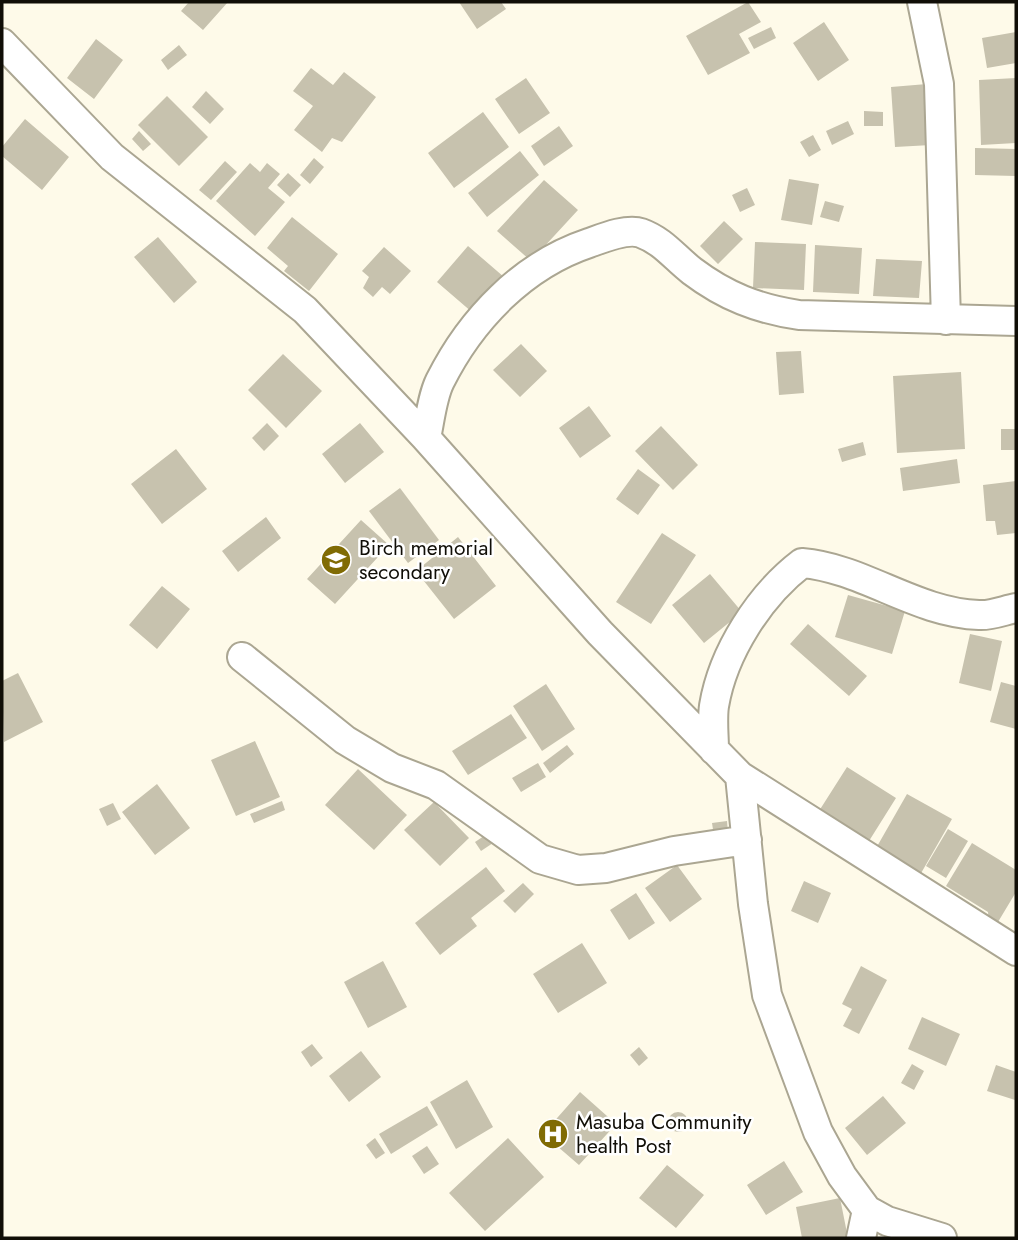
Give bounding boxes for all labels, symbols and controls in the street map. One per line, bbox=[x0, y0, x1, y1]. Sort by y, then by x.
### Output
place label: Birch memorial secondary bbox=[359, 533, 493, 587]
school or university icon: Birch memorial secondary bbox=[319, 543, 353, 577]
place label: Masuba Community health Post bbox=[576, 1107, 752, 1161]
hospital icon: Masuba Community health Post bbox=[536, 1117, 570, 1151]

